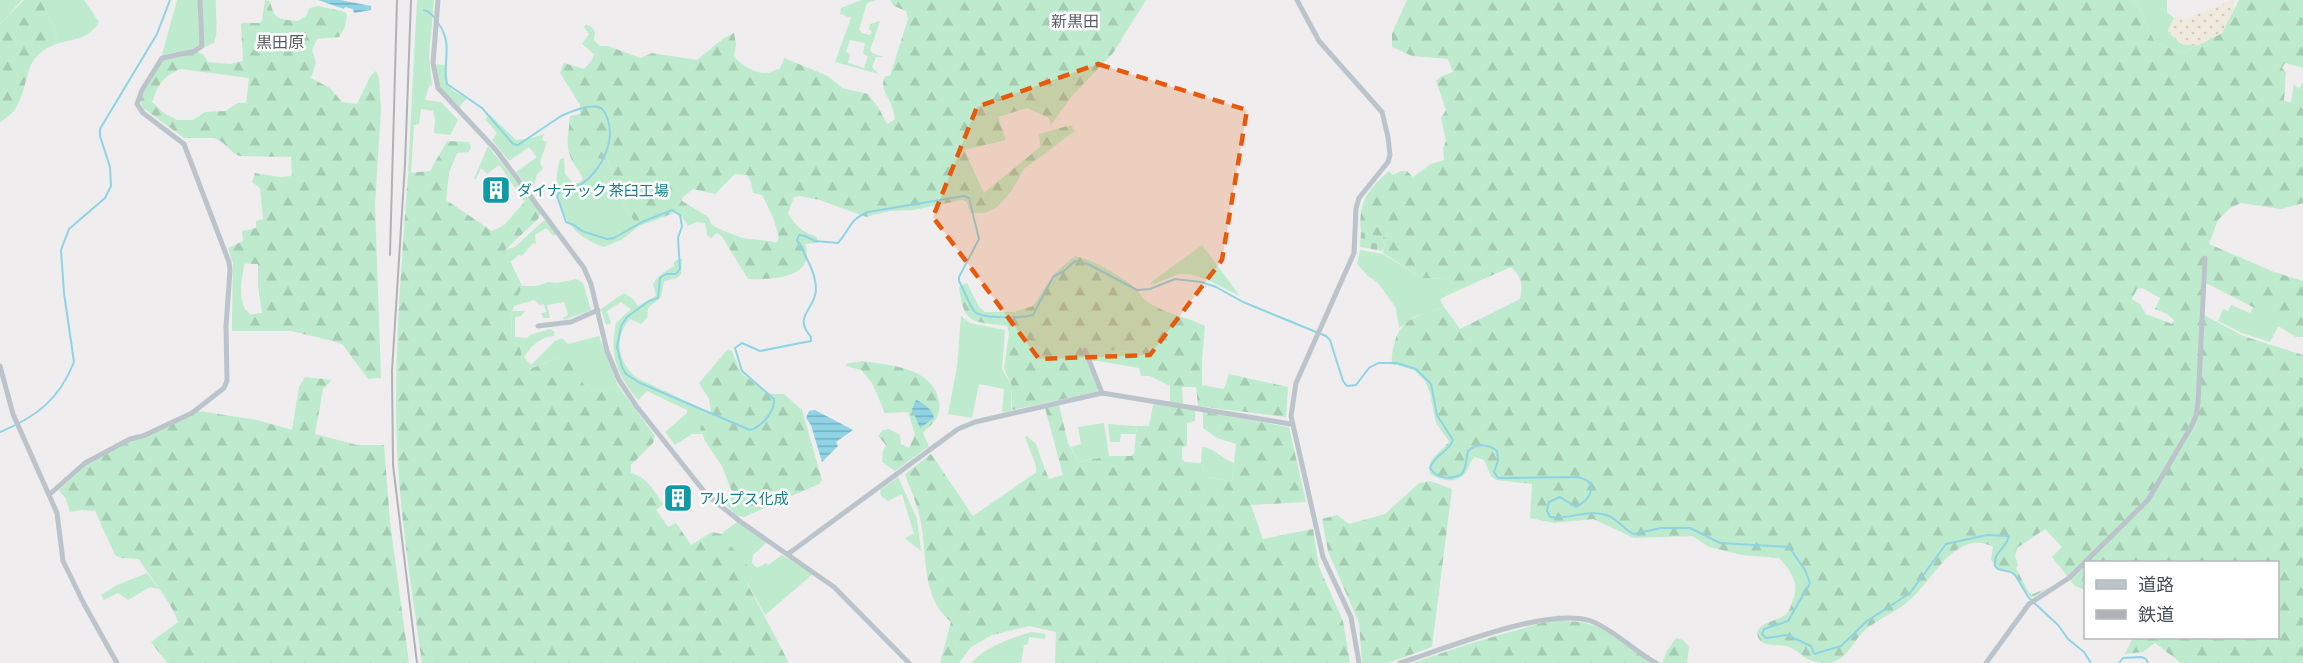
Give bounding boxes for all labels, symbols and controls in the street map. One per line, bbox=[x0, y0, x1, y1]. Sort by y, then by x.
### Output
district label: 新黒田 bbox=[1051, 12, 1099, 30]
district label: 黒田原 bbox=[256, 33, 304, 51]
building icon: ダイナテック 茶臼工場 bbox=[480, 174, 512, 206]
place label: ダイナテック 茶臼工場 bbox=[517, 182, 669, 199]
building icon: アルプス化成 bbox=[662, 482, 694, 514]
place label: アルプス化成 bbox=[699, 490, 789, 507]
legend bbox=[2084, 561, 2279, 639]
text: 道路 bbox=[2138, 574, 2174, 595]
text: 鉄道 bbox=[2138, 604, 2174, 625]

